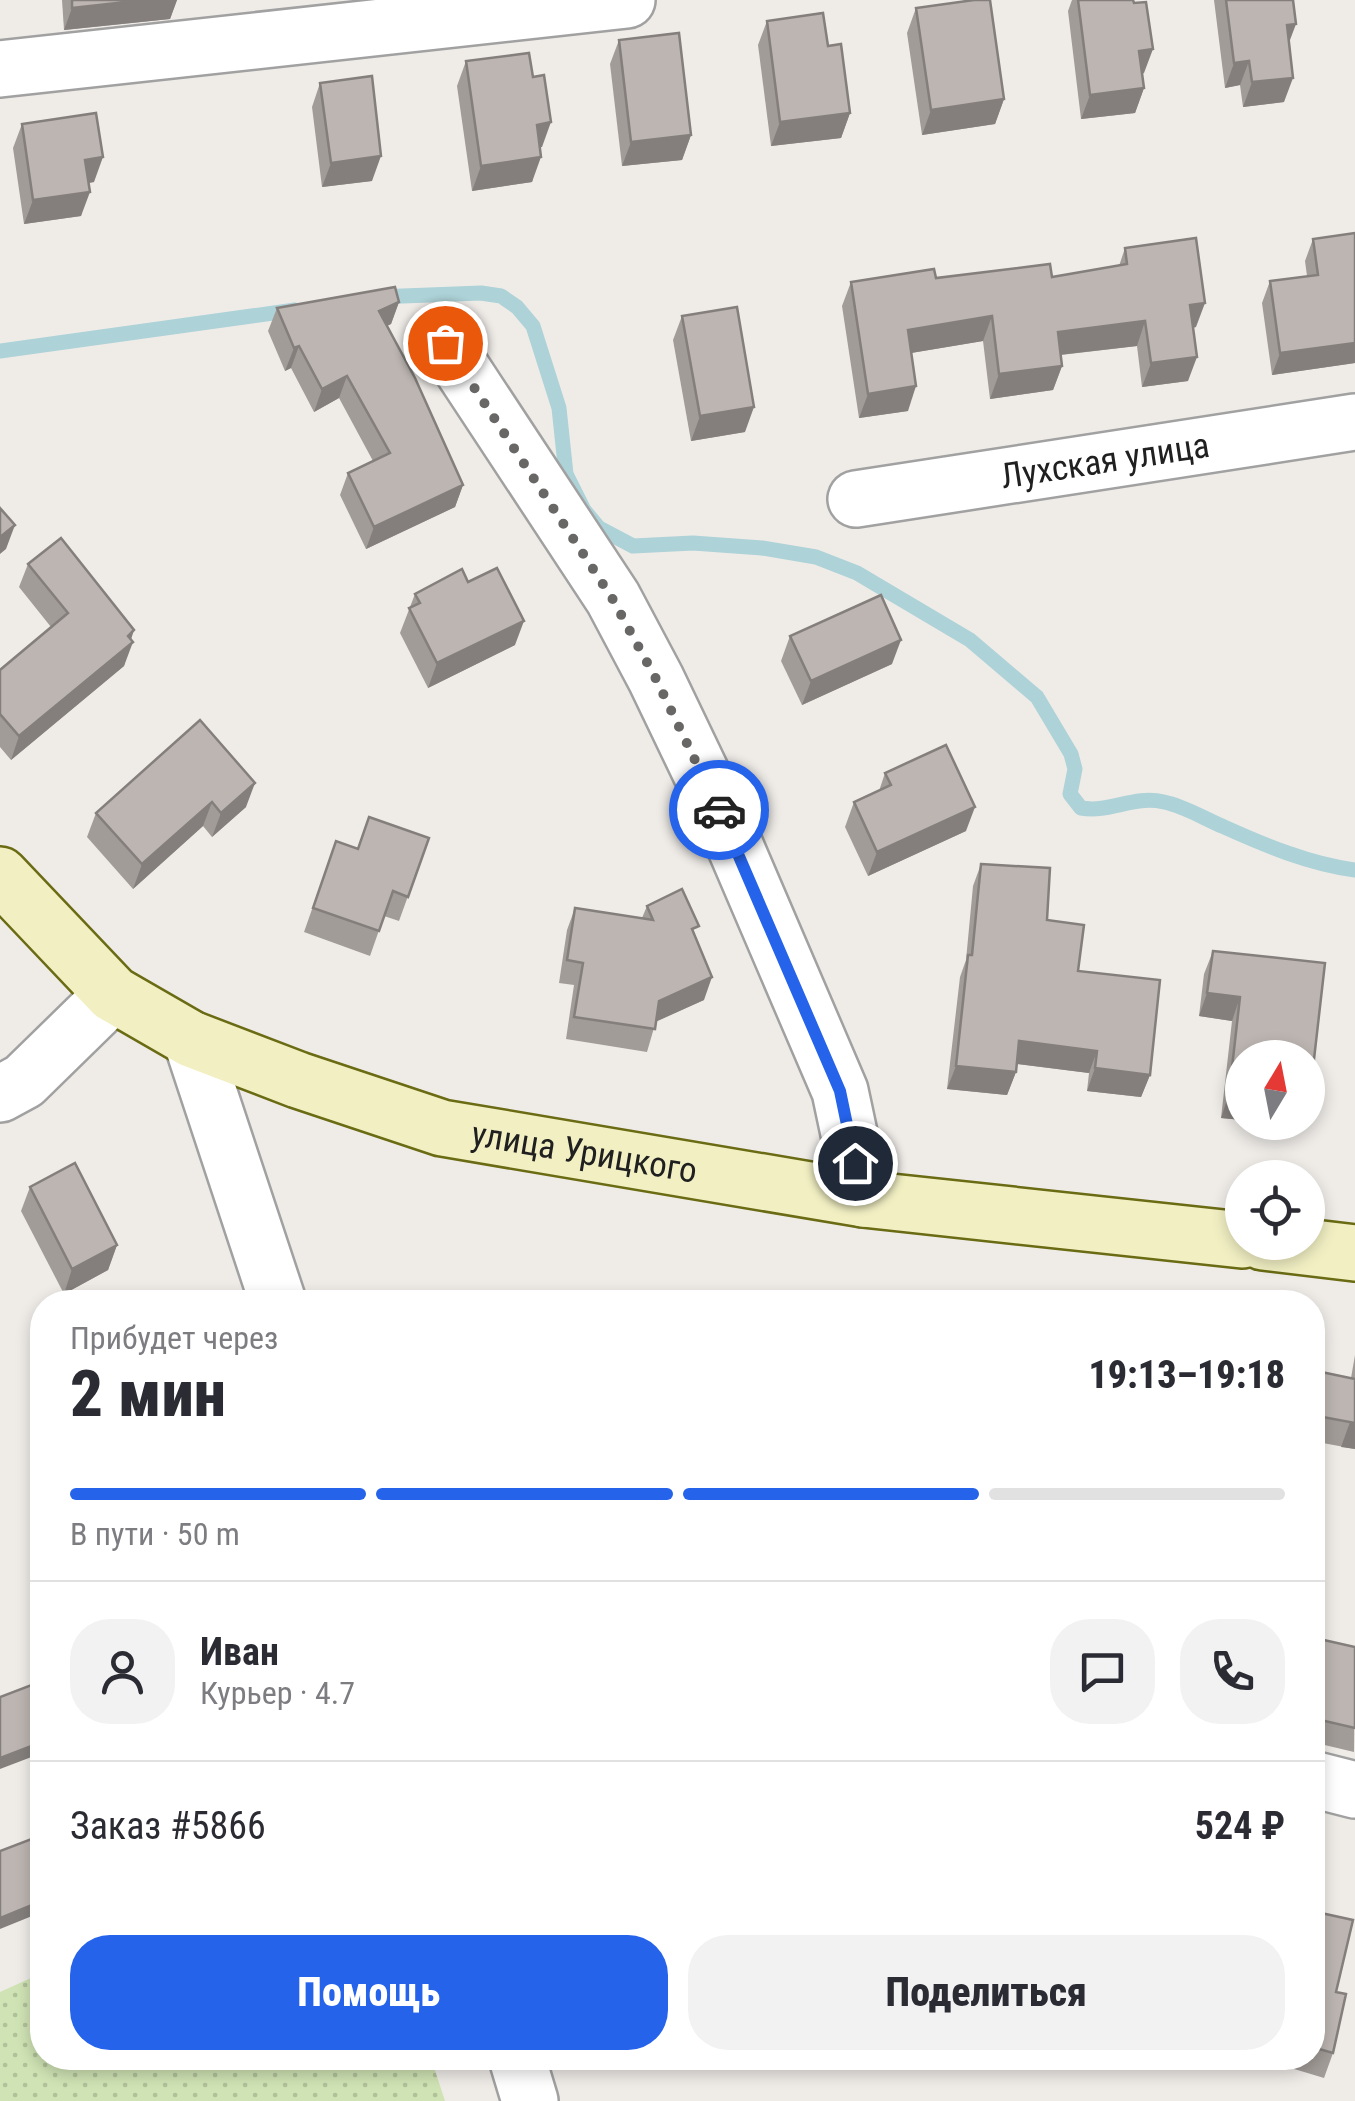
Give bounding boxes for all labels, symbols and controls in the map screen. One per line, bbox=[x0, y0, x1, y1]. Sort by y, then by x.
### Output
pin bbox=[403, 301, 488, 386]
icon: bag bbox=[418, 316, 473, 371]
street label: Лухская улица bbox=[998, 424, 1212, 497]
courier bbox=[669, 760, 769, 860]
icon: car bbox=[692, 783, 747, 838]
north arrow bbox=[1225, 1040, 1325, 1140]
map controls bbox=[1225, 1040, 1325, 1260]
street label: улица Урицкого bbox=[469, 1113, 700, 1191]
pin bbox=[813, 1121, 898, 1206]
icon: home bbox=[828, 1136, 883, 1191]
button: locate bbox=[1225, 1160, 1325, 1260]
text: Прибудет через bbox=[70, 1319, 278, 1357]
text: 19:13–19:18 bbox=[1088, 1353, 1285, 1397]
text: 2 мин bbox=[70, 1356, 226, 1432]
text: В пути · 50 m bbox=[70, 1515, 240, 1553]
button: person bbox=[70, 1619, 175, 1724]
button: chat bbox=[1050, 1619, 1155, 1724]
button: phone bbox=[1180, 1619, 1285, 1724]
text: Иван bbox=[200, 1630, 279, 1674]
text: Курьер · 4.7 bbox=[200, 1674, 355, 1712]
text: Заказ #5866 bbox=[70, 1804, 266, 1848]
text: 524 ₽ bbox=[1195, 1804, 1285, 1848]
button: Помощь bbox=[70, 1935, 668, 2050]
button: Поделиться bbox=[688, 1935, 1285, 2050]

